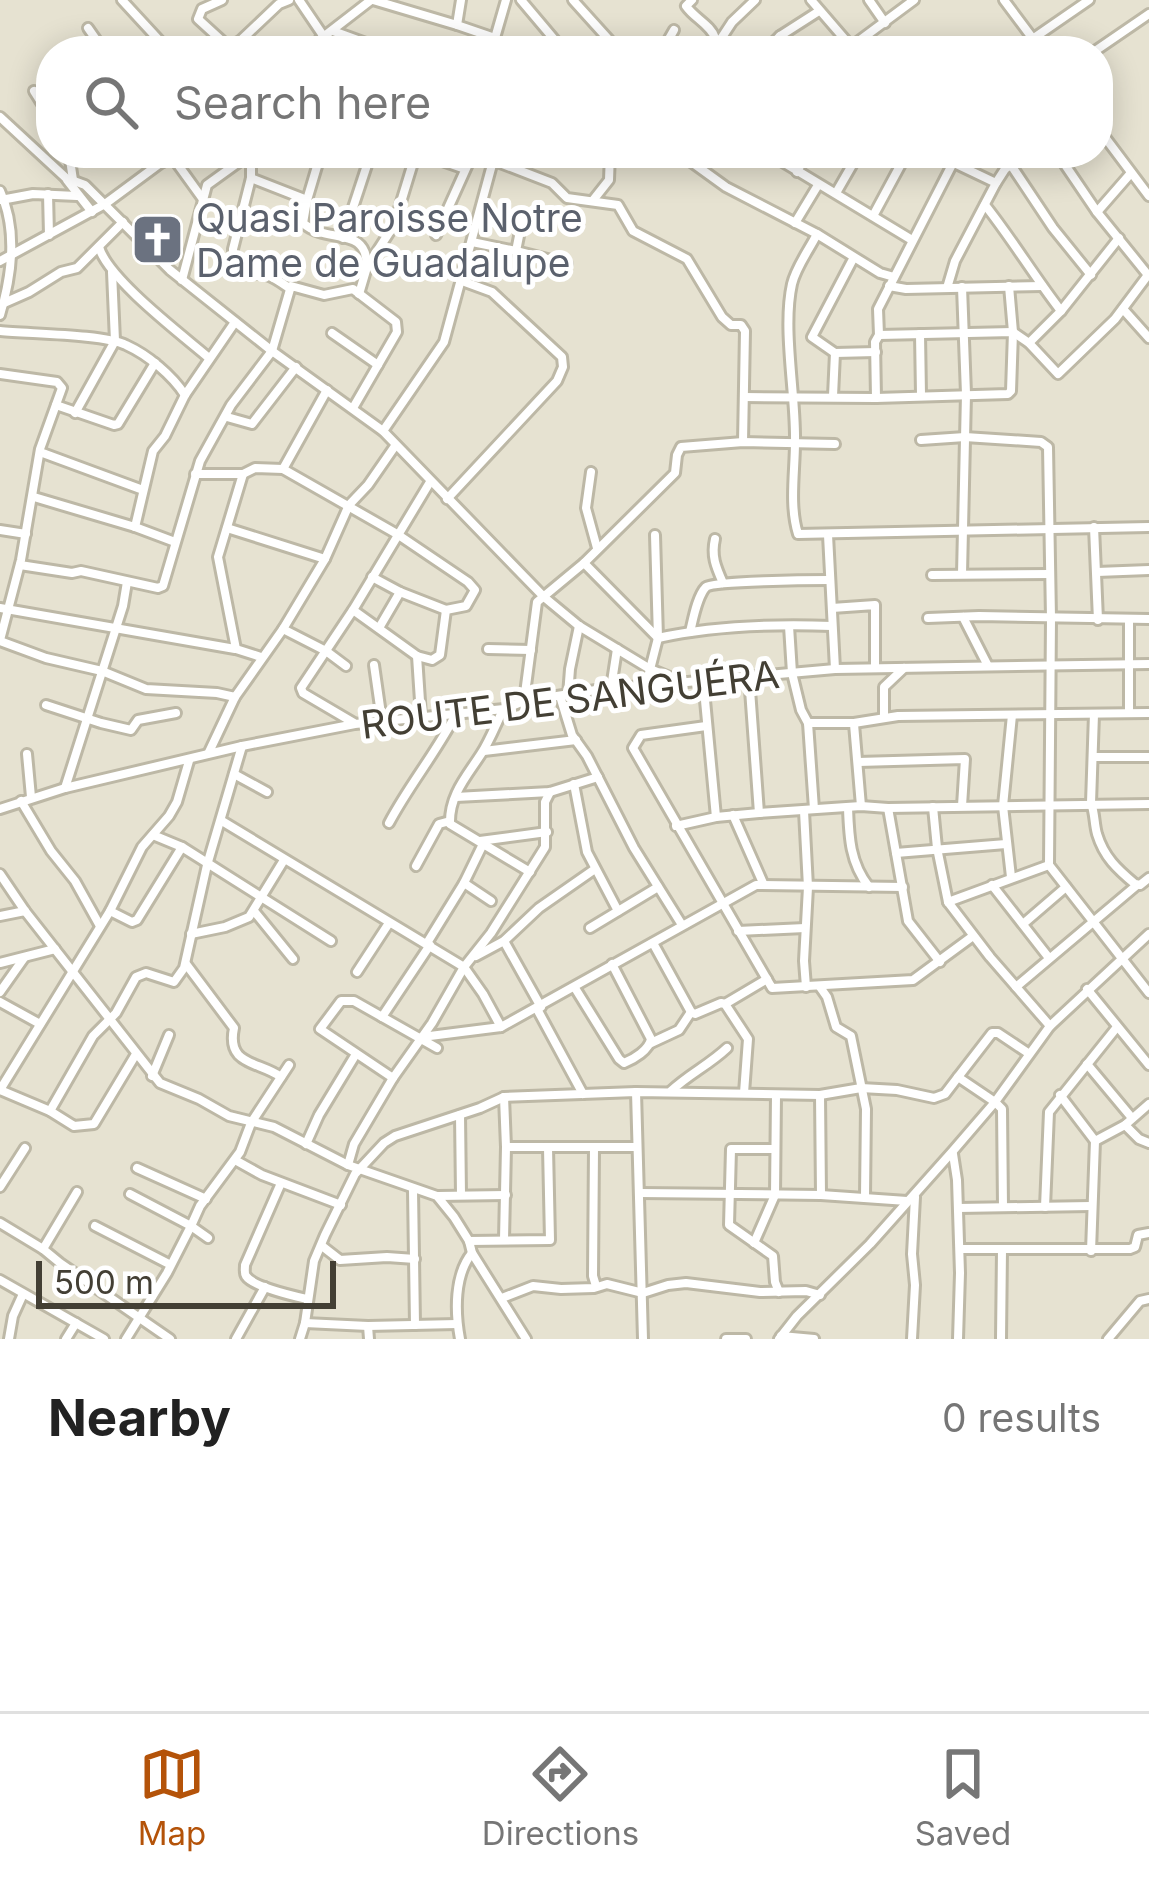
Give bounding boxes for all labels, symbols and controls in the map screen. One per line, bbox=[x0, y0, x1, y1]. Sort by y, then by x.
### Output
search box bbox=[36, 36, 1113, 168]
icon: search bbox=[78, 69, 144, 135]
text: Search here bbox=[174, 75, 431, 130]
place label: Quasi Paroisse Notre Dame de Guadalupe bbox=[196, 194, 583, 286]
church icon: Quasi Paroisse Notre Dame de Guadalupe bbox=[129, 211, 185, 267]
street label: ROUTE DE SANGUÉRA bbox=[358, 650, 782, 748]
scale bar bbox=[36, 1255, 336, 1308]
text: 500 m bbox=[54, 1262, 154, 1302]
text: Nearby bbox=[48, 1387, 231, 1448]
text: 0 results bbox=[942, 1394, 1101, 1441]
tab: Map bbox=[138, 1741, 206, 1853]
tab: Directions bbox=[482, 1741, 639, 1853]
tab: Saved bbox=[915, 1741, 1011, 1853]

